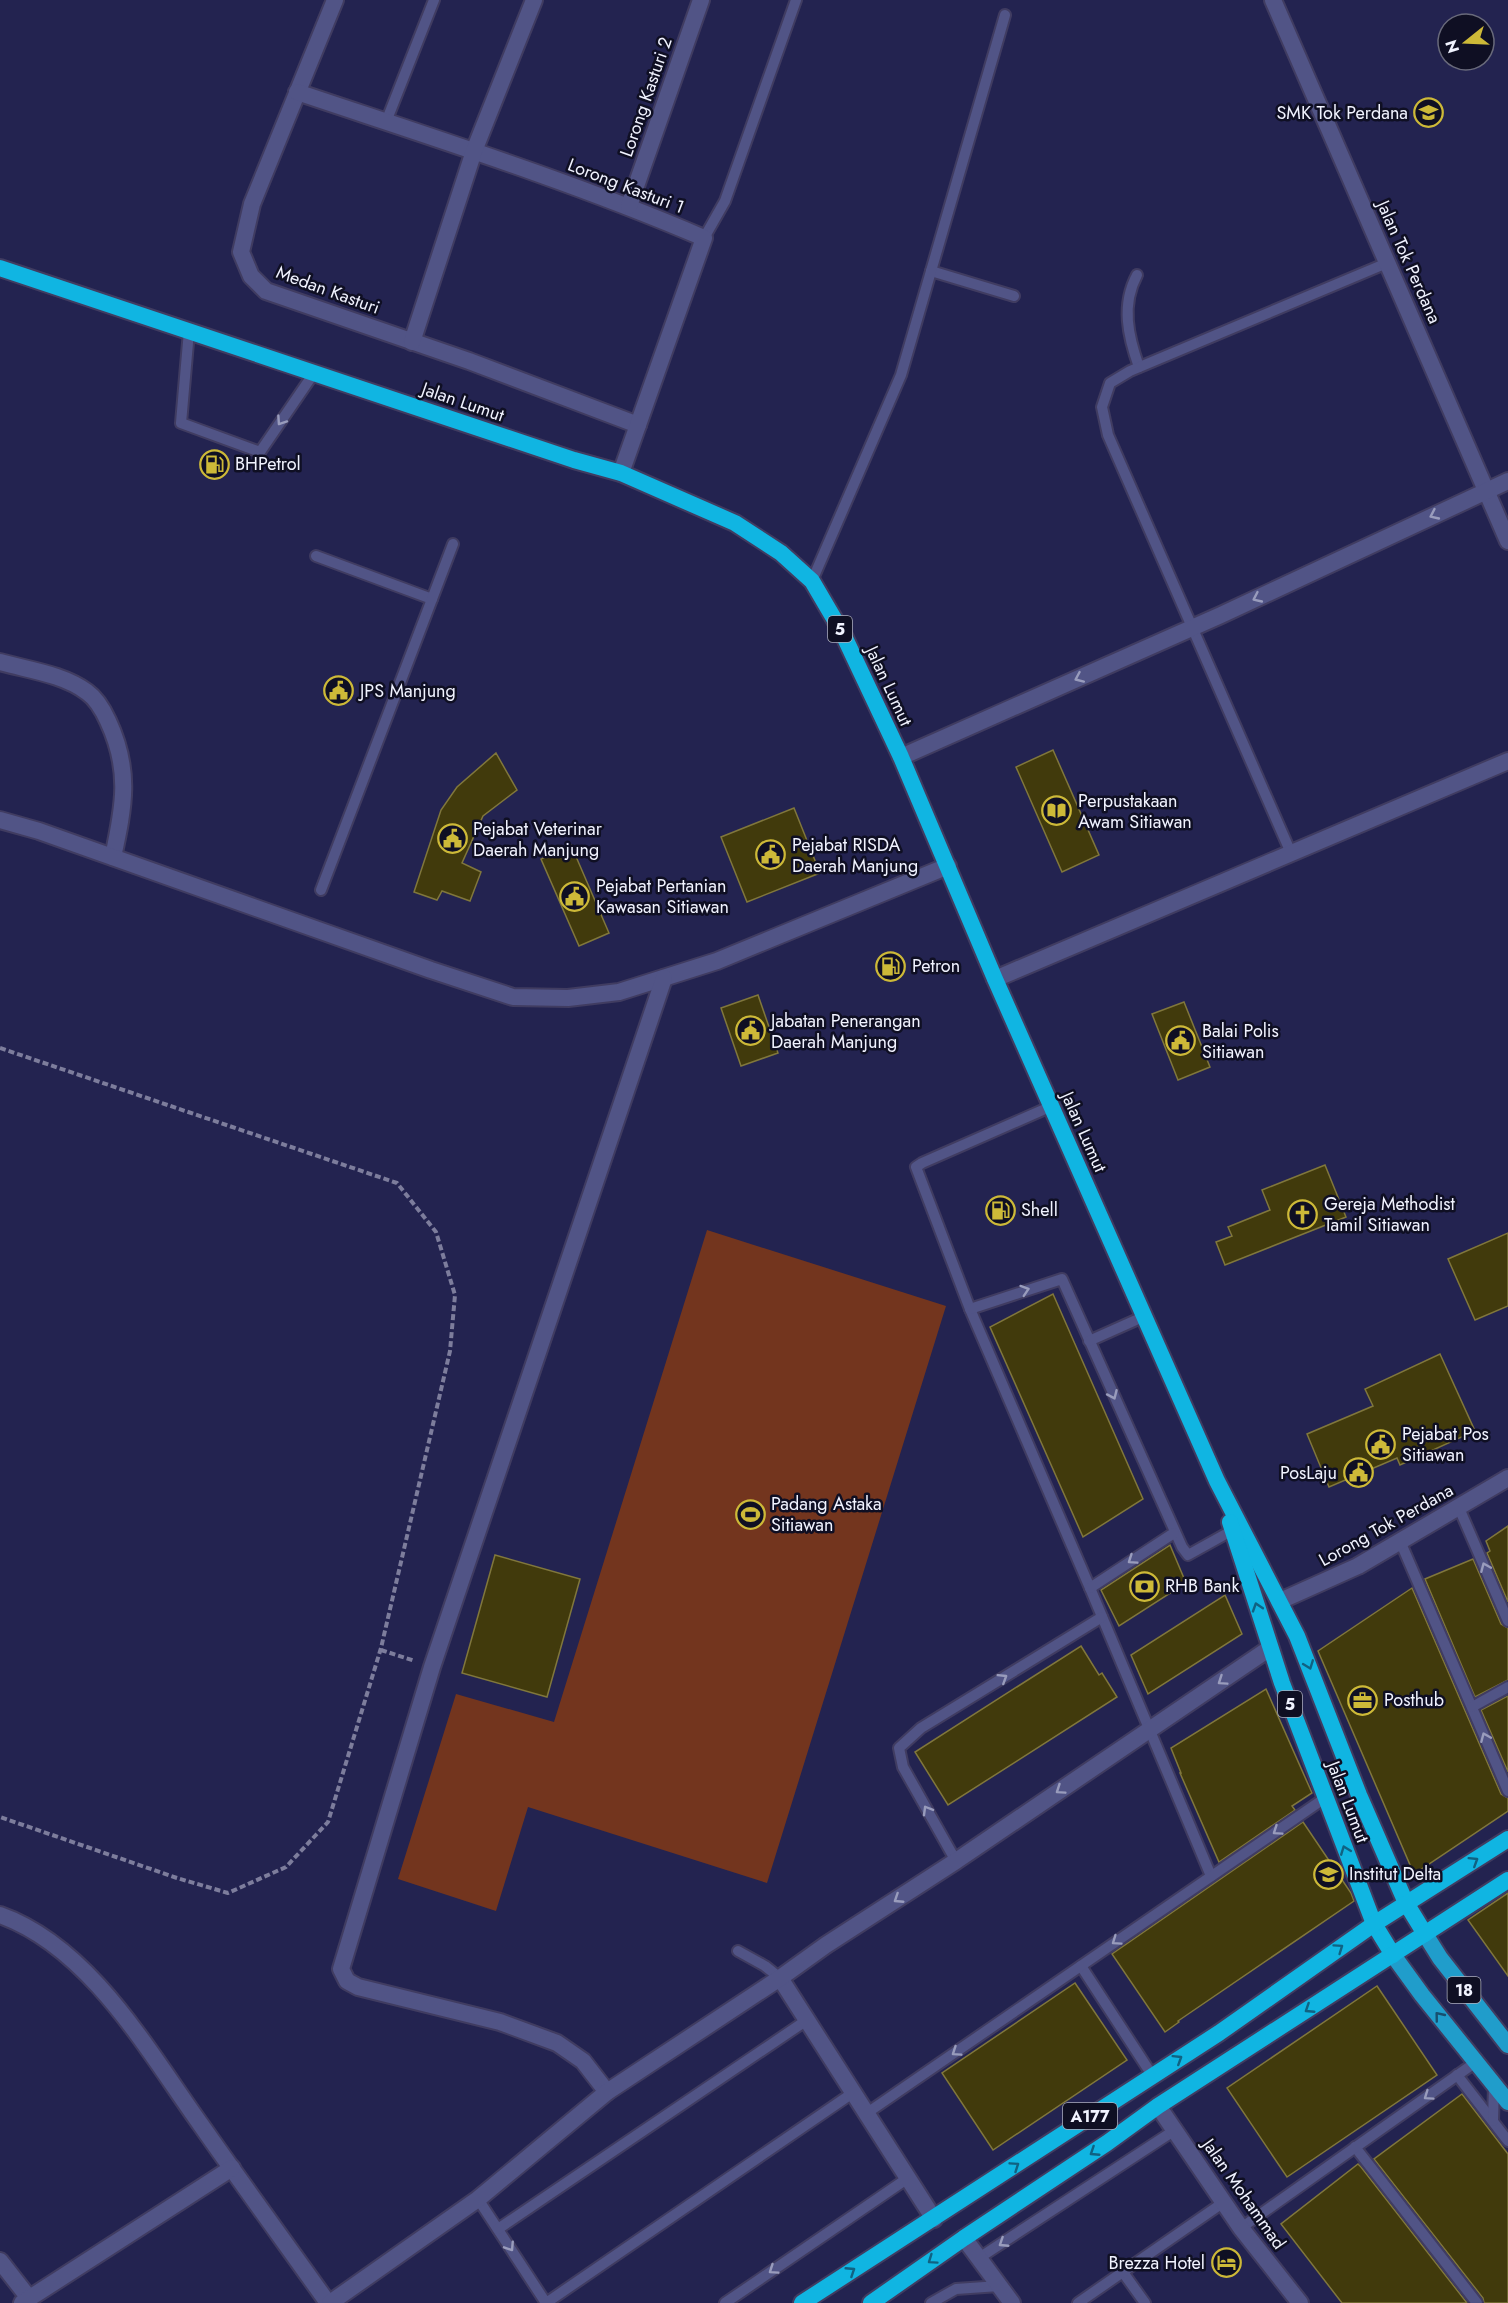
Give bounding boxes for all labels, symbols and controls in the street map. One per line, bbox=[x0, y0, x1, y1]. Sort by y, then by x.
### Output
north arrow bbox=[1436, 12, 1496, 72]
street label: Lorong Kasturi 2 bbox=[613, 34, 679, 160]
text: N bbox=[1439, 37, 1465, 56]
school or university icon: SMK Tok Perdana bbox=[1413, 97, 1445, 129]
place label: SMK Tok Perdana bbox=[1276, 100, 1408, 126]
street label: Lorong Kasturi 1 bbox=[564, 152, 688, 220]
street label: Jalan Tok Perdana bbox=[1369, 195, 1448, 328]
street label: Medan Kasturi bbox=[273, 259, 383, 321]
street label: Jalan Lumut bbox=[416, 375, 508, 428]
one-way arrow bbox=[277, 414, 288, 425]
fuel station icon: BHPetrol bbox=[198, 448, 230, 480]
place label: BHPetrol bbox=[235, 451, 301, 477]
one-way arrow bbox=[1429, 508, 1440, 520]
one-way arrow bbox=[1253, 591, 1264, 603]
road number: 5 bbox=[828, 616, 852, 642]
street label: Jalan Lumut bbox=[858, 640, 919, 731]
one-way arrow bbox=[1075, 671, 1086, 683]
public building icon: JPS Manjung bbox=[323, 675, 355, 707]
place label: JPS Manjung bbox=[358, 678, 456, 704]
place label: Perpustakaan Awam Sitiawan bbox=[1078, 788, 1192, 835]
library icon: Perpustakaan Awam Sitiawan bbox=[1041, 795, 1073, 827]
place label: Pejabat Veterinar Daerah Manjung bbox=[473, 816, 603, 863]
public building icon: Pejabat Veterinar Daerah Manjung bbox=[436, 823, 468, 855]
place label: Pejabat RISDA Daerah Manjung bbox=[792, 832, 918, 879]
public building icon: Pejabat RISDA Daerah Manjung bbox=[755, 839, 787, 871]
place label: Pejabat Pertanian Kawasan Sitiawan bbox=[596, 873, 729, 920]
public building icon: Pejabat Pertanian Kawasan Sitiawan bbox=[559, 880, 591, 912]
fuel station icon: Petron bbox=[875, 950, 907, 982]
place label: Petron bbox=[912, 953, 960, 979]
place label: Jabatan Penerangan Daerah Manjung bbox=[769, 1008, 921, 1055]
public building icon: Jabatan Penerangan Daerah Manjung bbox=[734, 1015, 766, 1047]
place label: Balai Polis Sitiawan bbox=[1202, 1018, 1279, 1065]
public building icon: Balai Polis Sitiawan bbox=[1165, 1025, 1197, 1057]
street label: Jalan Lumut bbox=[1054, 1086, 1114, 1177]
place label: Gereja Methodist Tamil Sitiawan bbox=[1324, 1191, 1456, 1238]
fuel station icon: Shell bbox=[984, 1194, 1016, 1226]
place label: Shell bbox=[1021, 1197, 1058, 1223]
church icon: Gereja Methodist Tamil Sitiawan bbox=[1287, 1198, 1319, 1230]
one-way arrow bbox=[1019, 1285, 1030, 1298]
one-way arrow bbox=[1106, 1389, 1118, 1400]
place label: Pejabat Pos Sitiawan bbox=[1402, 1421, 1489, 1468]
public building icon: Pejabat Pos Sitiawan bbox=[1365, 1428, 1397, 1460]
public building icon: PosLaju bbox=[1342, 1457, 1374, 1489]
place label: PosLaju bbox=[1280, 1460, 1337, 1486]
street label: Lorong Tok Perdana bbox=[1314, 1477, 1458, 1573]
place label: Padang Astaka Sitiawan bbox=[771, 1491, 882, 1538]
sports icon: Padang Astaka Sitiawan bbox=[734, 1498, 766, 1530]
one-way arrow bbox=[1128, 1553, 1139, 1564]
one-way arrow bbox=[1480, 1562, 1492, 1573]
bank icon: RHB Bank bbox=[1128, 1570, 1160, 1602]
place label: RHB Bank bbox=[1165, 1573, 1240, 1599]
one-way arrow bbox=[1252, 1602, 1264, 1613]
one-way arrow bbox=[1301, 1659, 1314, 1669]
one-way arrow bbox=[1217, 1674, 1228, 1685]
one-way arrow bbox=[996, 1675, 1007, 1686]
office icon: Posthub bbox=[1347, 1684, 1379, 1716]
place label: Posthub bbox=[1384, 1687, 1444, 1713]
road number: 5 bbox=[1278, 1691, 1302, 1717]
one-way arrow bbox=[1480, 1733, 1492, 1744]
street label: Jalan Lumut bbox=[1320, 1755, 1376, 1847]
one-way arrow bbox=[1056, 1783, 1067, 1794]
one-way arrow bbox=[923, 1806, 935, 1817]
one-way arrow bbox=[1273, 1824, 1284, 1835]
one-way arrow bbox=[1340, 1845, 1352, 1856]
one-way arrow bbox=[1468, 1856, 1478, 1868]
school or university icon: Institut Delta bbox=[1312, 1858, 1344, 1890]
place label: Institut Delta bbox=[1349, 1861, 1441, 1887]
one-way arrow bbox=[894, 1892, 905, 1903]
one-way arrow bbox=[1112, 1934, 1123, 1945]
one-way arrow bbox=[1332, 1944, 1343, 1955]
road number: 18 bbox=[1448, 1977, 1480, 2003]
one-way arrow bbox=[1304, 2002, 1315, 2013]
one-way arrow bbox=[1436, 2012, 1447, 2023]
one-way arrow bbox=[951, 2045, 962, 2056]
one-way arrow bbox=[1172, 2054, 1182, 2066]
one-way arrow bbox=[1424, 2089, 1435, 2100]
road number: A177 bbox=[1063, 2103, 1117, 2129]
street label: Jalan Mohammad bbox=[1195, 2132, 1292, 2255]
one-way arrow bbox=[1090, 2145, 1101, 2156]
one-way arrow bbox=[1009, 2162, 1020, 2173]
one-way arrow bbox=[999, 2236, 1010, 2247]
one-way arrow bbox=[503, 2241, 514, 2252]
hotel icon: Brezza Hotel bbox=[1210, 2247, 1242, 2279]
place label: Brezza Hotel bbox=[1108, 2250, 1205, 2276]
one-way arrow bbox=[927, 2253, 938, 2264]
one-way arrow bbox=[768, 2263, 779, 2274]
one-way arrow bbox=[845, 2268, 856, 2279]

